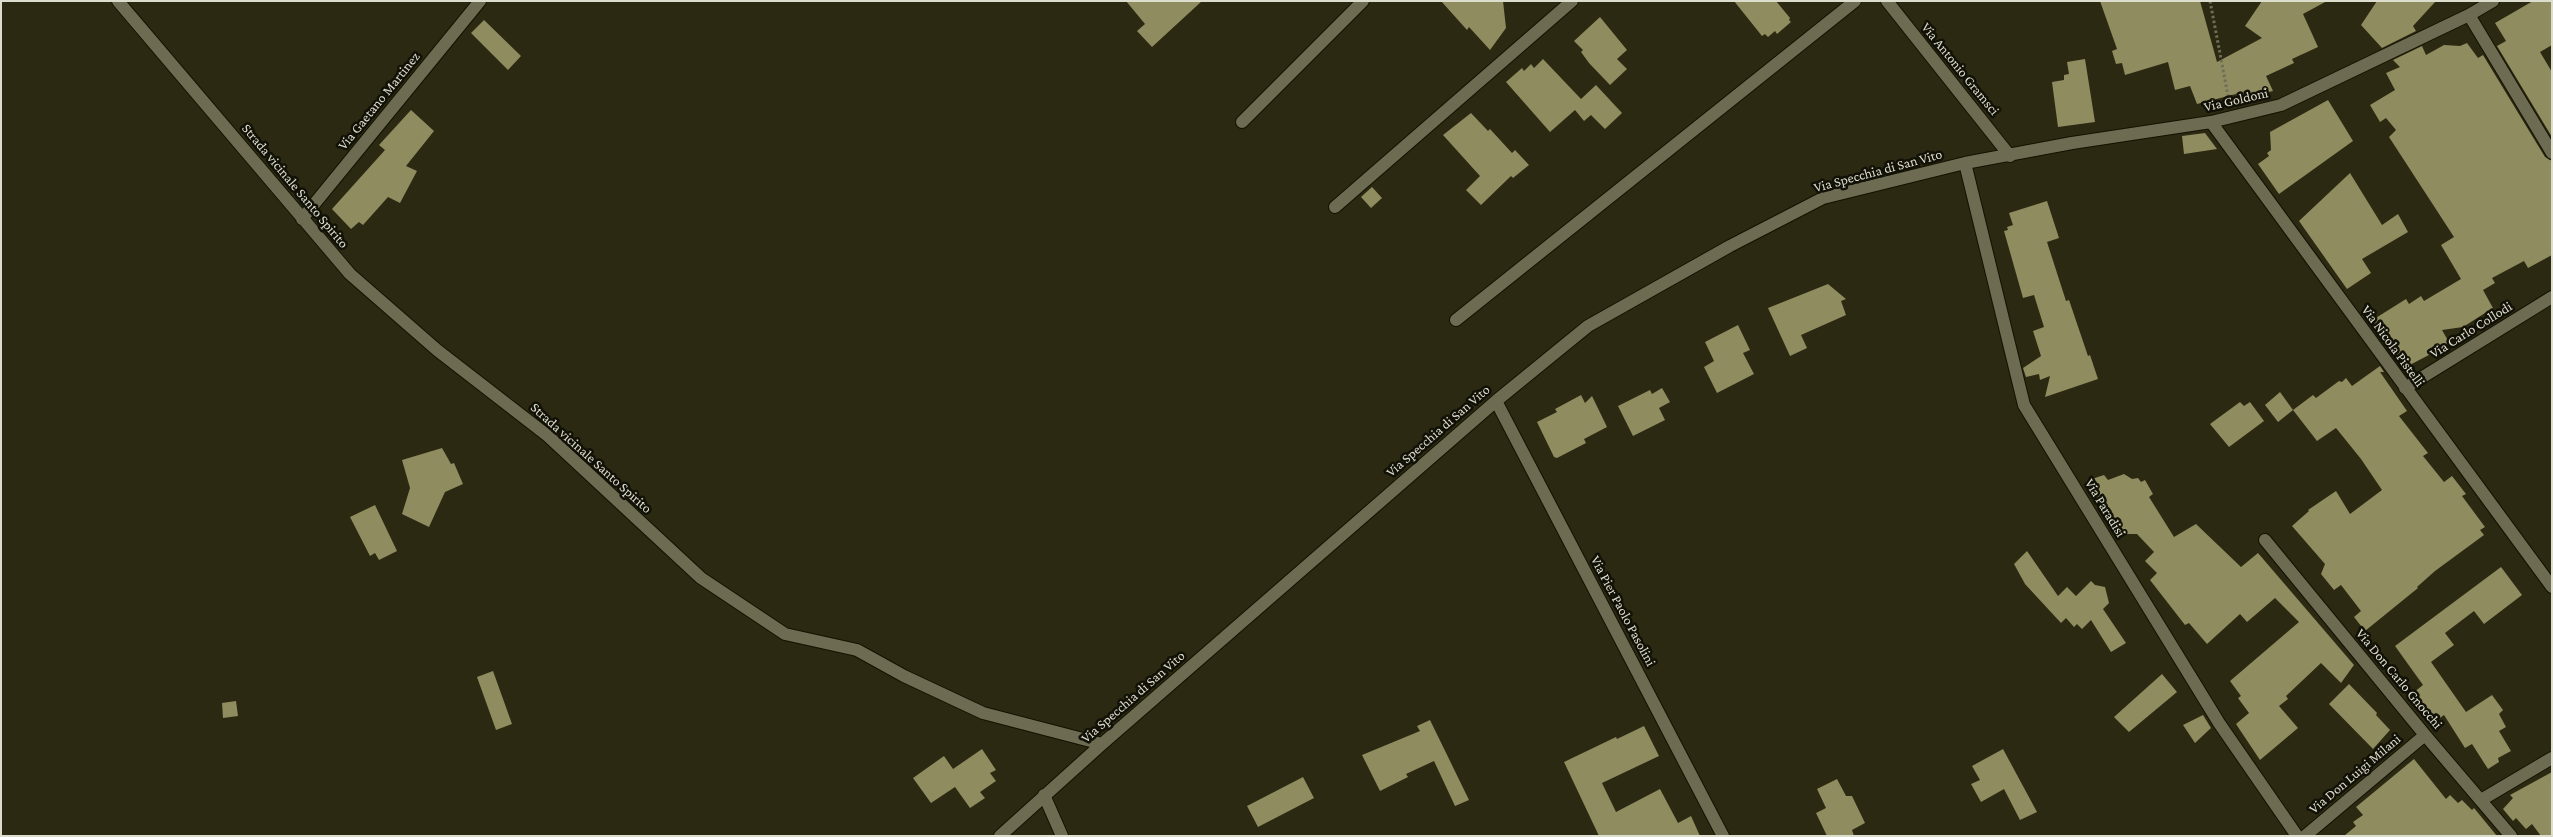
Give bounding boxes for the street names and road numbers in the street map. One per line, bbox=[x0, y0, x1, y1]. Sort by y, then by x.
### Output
street label: Via Antonio Gramsci bbox=[1917, 19, 2003, 119]
street label: Via Gaetano Martinez bbox=[334, 49, 424, 153]
street label: Via Goldoni bbox=[2202, 84, 2270, 116]
street label: Strada vicinale Santo Spirito bbox=[238, 120, 352, 252]
street label: Via Specchia di San Vito bbox=[1812, 146, 1944, 196]
street label: Via Carlo Collodi bbox=[2427, 298, 2515, 362]
street label: Via Nicola Pistelli bbox=[2358, 302, 2428, 390]
street label: Via Specchia di San Vito bbox=[1383, 381, 1493, 481]
street label: Strada vicinale Santo Spirito bbox=[527, 399, 655, 517]
street label: Via Paradisi bbox=[2081, 476, 2129, 540]
street label: Via Pier Paolo Pasolini bbox=[1587, 553, 1659, 669]
street label: Via Don Carlo Gnocchi bbox=[2352, 625, 2446, 733]
street label: Via Specchia di San Vito bbox=[1078, 647, 1188, 747]
street label: Via Don Luigi Milani bbox=[2306, 731, 2404, 817]

